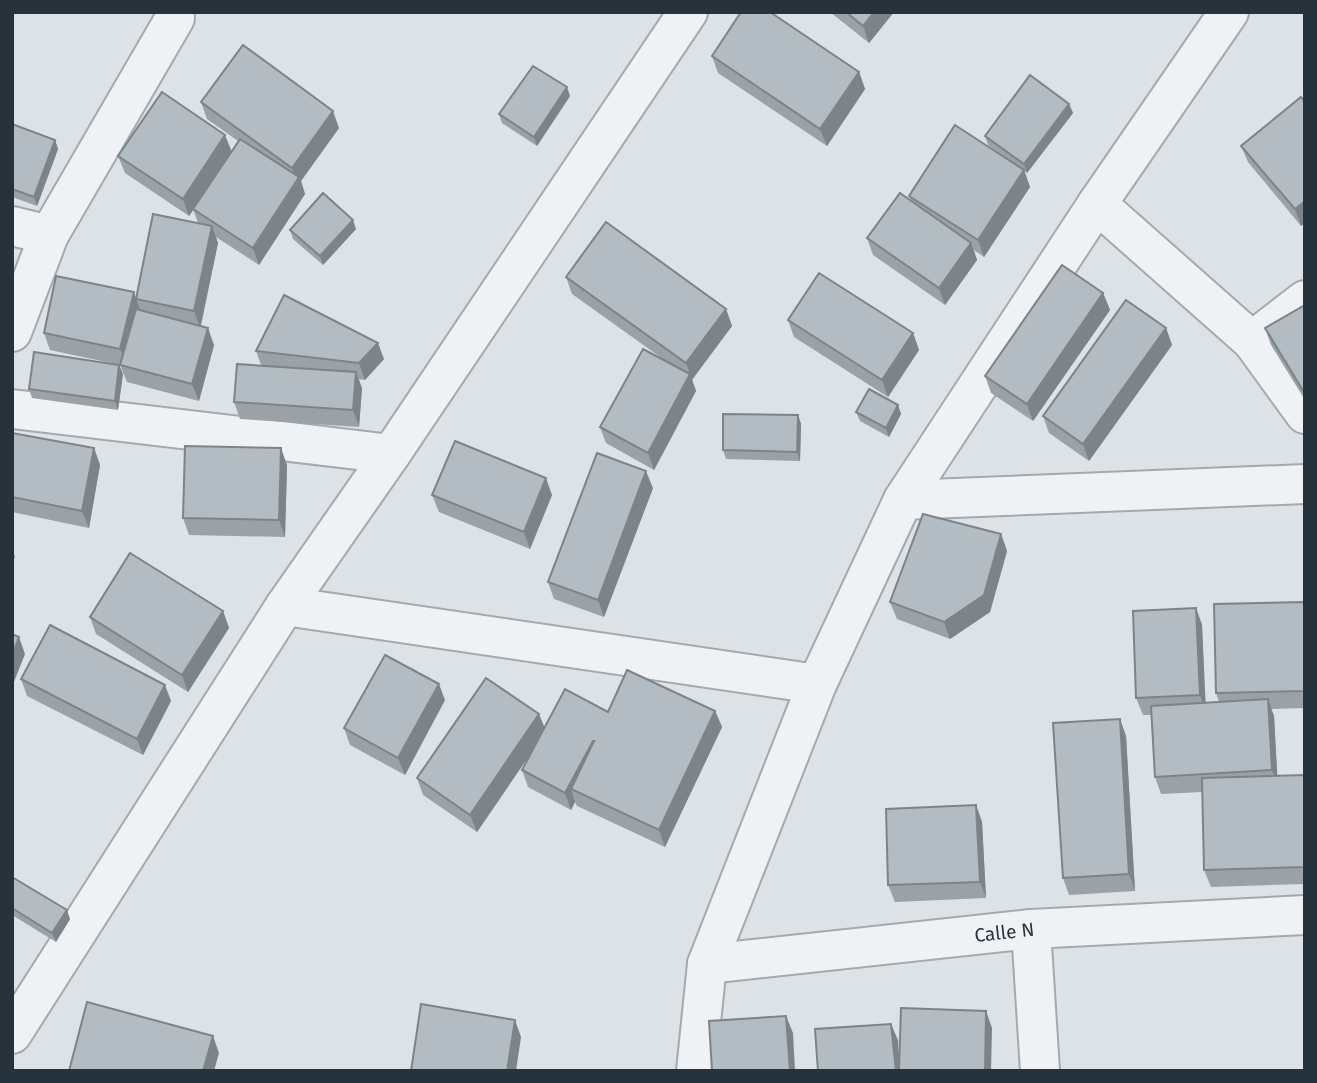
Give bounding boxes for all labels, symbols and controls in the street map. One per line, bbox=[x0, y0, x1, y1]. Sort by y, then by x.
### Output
street label: Calle N bbox=[973, 917, 1035, 947]

